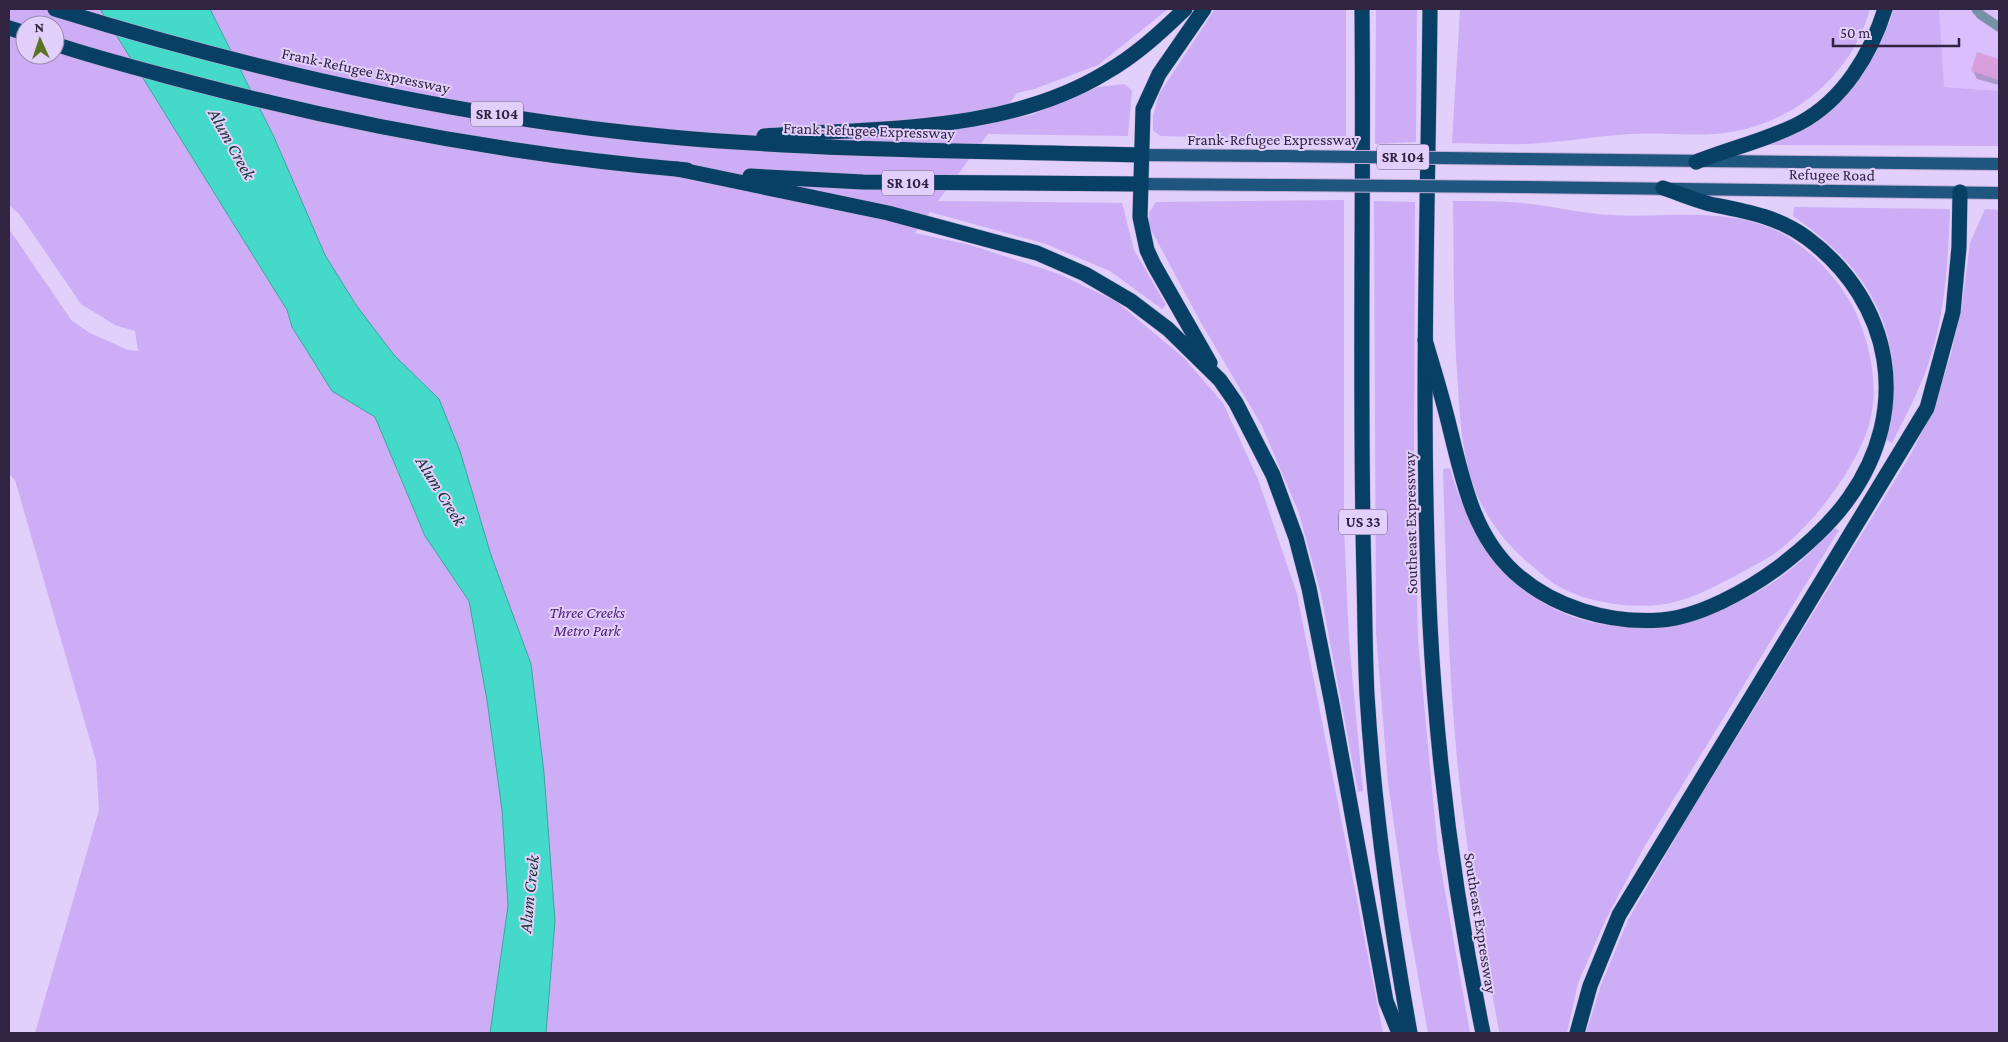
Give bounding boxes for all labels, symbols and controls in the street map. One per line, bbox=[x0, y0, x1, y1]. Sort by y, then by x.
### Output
north arrow bbox=[15, 15, 65, 65]
scale bar bbox=[1833, 15, 1959, 47]
text: N bbox=[34, 19, 45, 35]
text: 50 m bbox=[1840, 25, 1870, 41]
street label: Frank-Refugee Expressway bbox=[280, 44, 452, 98]
road number: SR 104 bbox=[471, 102, 523, 126]
water label: Alum Creek bbox=[204, 104, 260, 184]
street label: Frank-Refugee Expressway bbox=[783, 119, 956, 143]
street label: Frank-Refugee Expressway bbox=[1187, 131, 1360, 149]
road number: SR 104 bbox=[1377, 144, 1429, 170]
street label: Refugee Road bbox=[1789, 165, 1876, 185]
road number: SR 104 bbox=[882, 170, 934, 196]
street label: Southeast Expressway bbox=[1401, 451, 1421, 594]
water label: Alum Creek bbox=[411, 452, 471, 530]
road number: US 33 bbox=[1339, 510, 1387, 534]
park label: Three Creeks Metro Park bbox=[549, 604, 625, 639]
street label: Southeast Expressway bbox=[1460, 851, 1500, 995]
water label: Alum Creek bbox=[515, 853, 543, 935]

